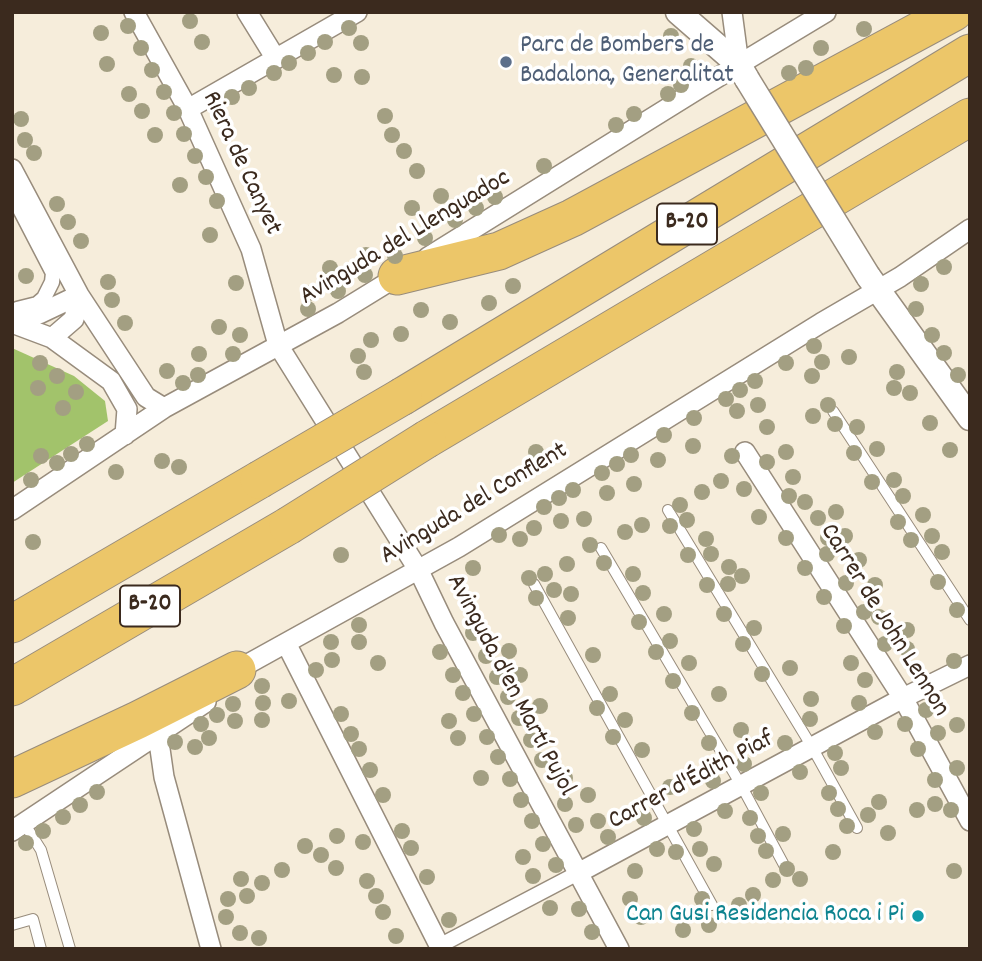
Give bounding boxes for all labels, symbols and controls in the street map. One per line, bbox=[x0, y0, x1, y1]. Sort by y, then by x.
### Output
place label: Parc de Bombers de Badalona, Generalitat bbox=[520, 31, 734, 92]
marker: Parc de Bombers de Badalona, Generalitat bbox=[498, 54, 514, 70]
street label: Riera de Canyet bbox=[193, 87, 287, 241]
street label: Avinguda del Llenguadoc bbox=[295, 164, 517, 314]
road number: B-20 bbox=[657, 204, 717, 244]
street label: Avinguda del Conflent bbox=[376, 437, 574, 573]
street label: Carrer de John Lennon bbox=[811, 519, 955, 723]
street label: Avinguda d'en Martí Pujol bbox=[437, 570, 581, 802]
road number: B-20 bbox=[120, 586, 180, 626]
street label: Carrer d'Édith Piaf bbox=[604, 725, 780, 839]
place label: Can Gusi Residencia Roca i Pi bbox=[626, 900, 904, 932]
marker: Can Gusi Residencia Roca i Pi bbox=[910, 908, 926, 924]

